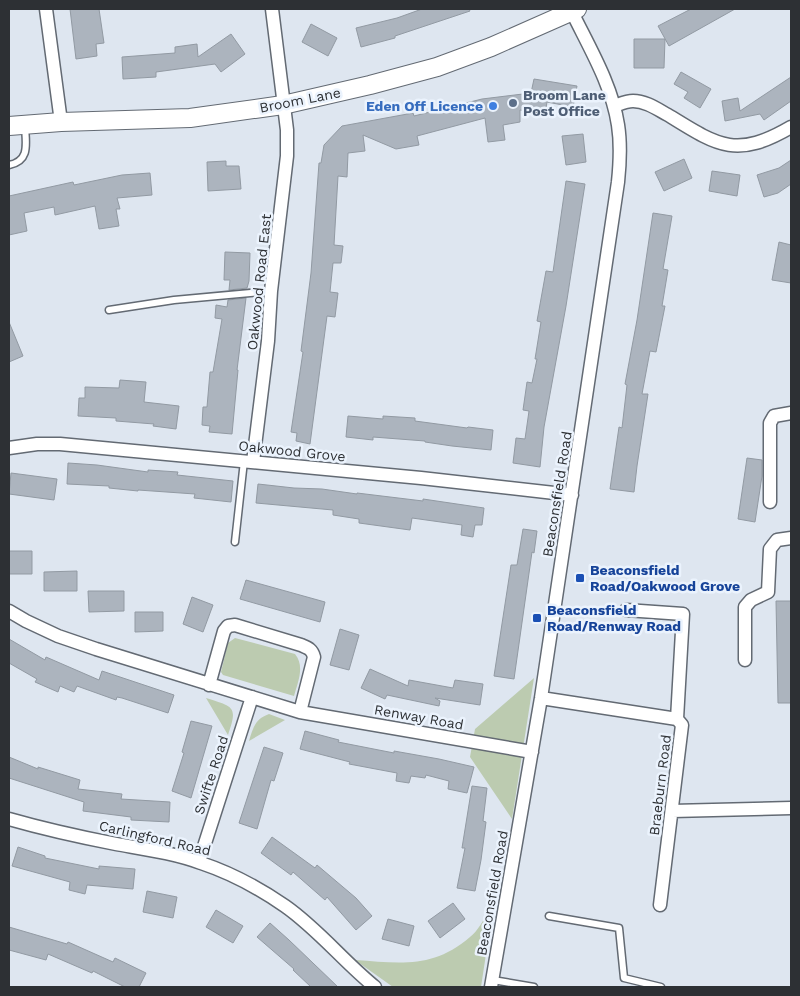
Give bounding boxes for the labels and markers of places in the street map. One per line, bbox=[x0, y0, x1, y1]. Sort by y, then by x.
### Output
place label: Broom Lane Post Office bbox=[523, 87, 606, 119]
marker: Broom Lane Post Office bbox=[507, 97, 519, 109]
place label: Eden Off Licence bbox=[366, 98, 483, 114]
marker: Eden Off Licence bbox=[487, 100, 499, 112]
place label: Beaconsfield Road/Oakwood Grove bbox=[590, 562, 740, 594]
marker: Beaconsfield Road/Oakwood Grove bbox=[574, 572, 586, 584]
place label: Beaconsfield Road/Renway Road bbox=[547, 602, 681, 634]
marker: Beaconsfield Road/Renway Road bbox=[531, 612, 543, 624]

